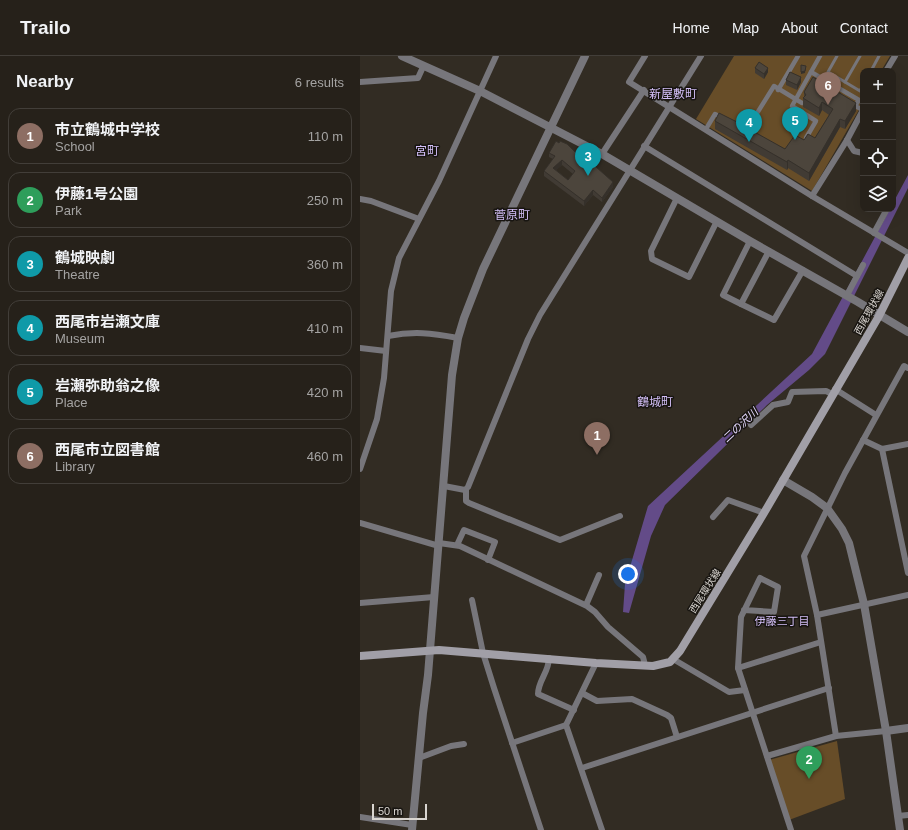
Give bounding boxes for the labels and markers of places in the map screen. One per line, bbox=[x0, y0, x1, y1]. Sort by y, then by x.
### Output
pin: 6 bbox=[815, 72, 841, 105]
pin: 5 bbox=[782, 107, 808, 140]
pin: 4 bbox=[736, 109, 762, 142]
pin: 3 bbox=[575, 143, 601, 176]
pin: 1 bbox=[584, 422, 610, 455]
pin: 2 bbox=[796, 746, 822, 779]

